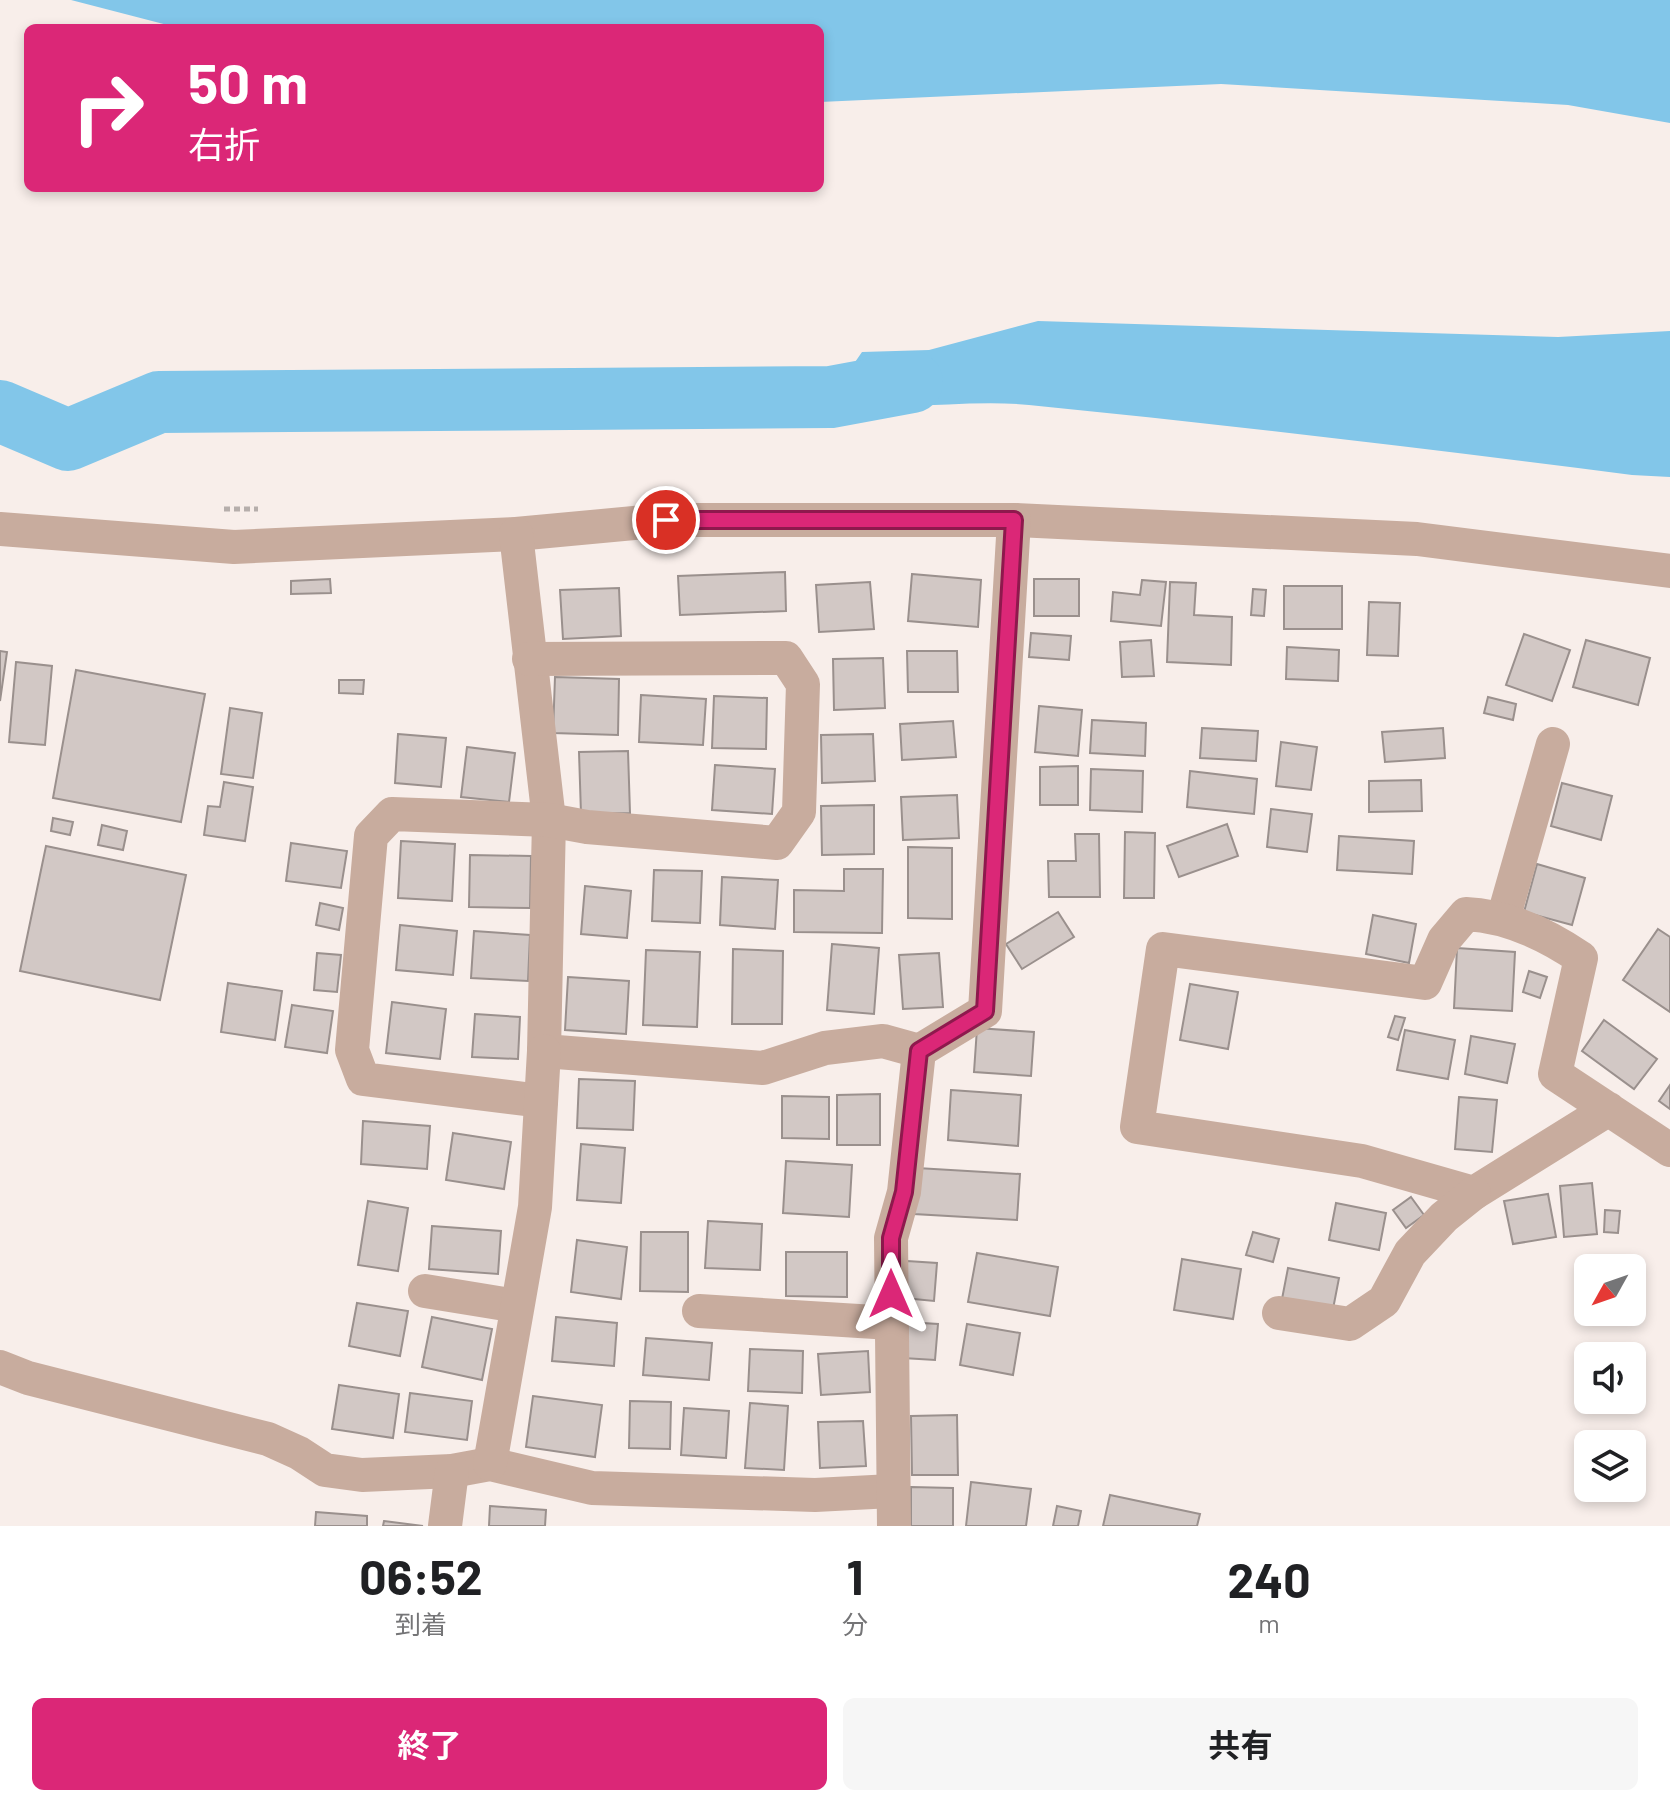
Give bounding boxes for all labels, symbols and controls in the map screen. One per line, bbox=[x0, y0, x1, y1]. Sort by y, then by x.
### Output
text: 50 m bbox=[188, 48, 308, 115]
icon: right bbox=[56, 56, 160, 160]
text: 右折 bbox=[188, 122, 260, 165]
pin bbox=[632, 486, 700, 554]
icon: arrive bbox=[644, 498, 688, 542]
position arrow bbox=[849, 1252, 933, 1336]
north arrow bbox=[1574, 1254, 1646, 1326]
map controls bbox=[1574, 1254, 1646, 1502]
button: sound bbox=[1574, 1342, 1646, 1414]
button: layers bbox=[1574, 1430, 1646, 1502]
text: 06:52 bbox=[359, 1547, 483, 1605]
text: 1 bbox=[847, 1547, 864, 1605]
text: 240 bbox=[1227, 1550, 1311, 1608]
text: m bbox=[1258, 1607, 1280, 1638]
text: 到着 bbox=[395, 1608, 447, 1639]
text: 分 bbox=[842, 1608, 868, 1639]
button: 終了 bbox=[32, 1698, 827, 1790]
button: 共有 bbox=[843, 1698, 1638, 1790]

